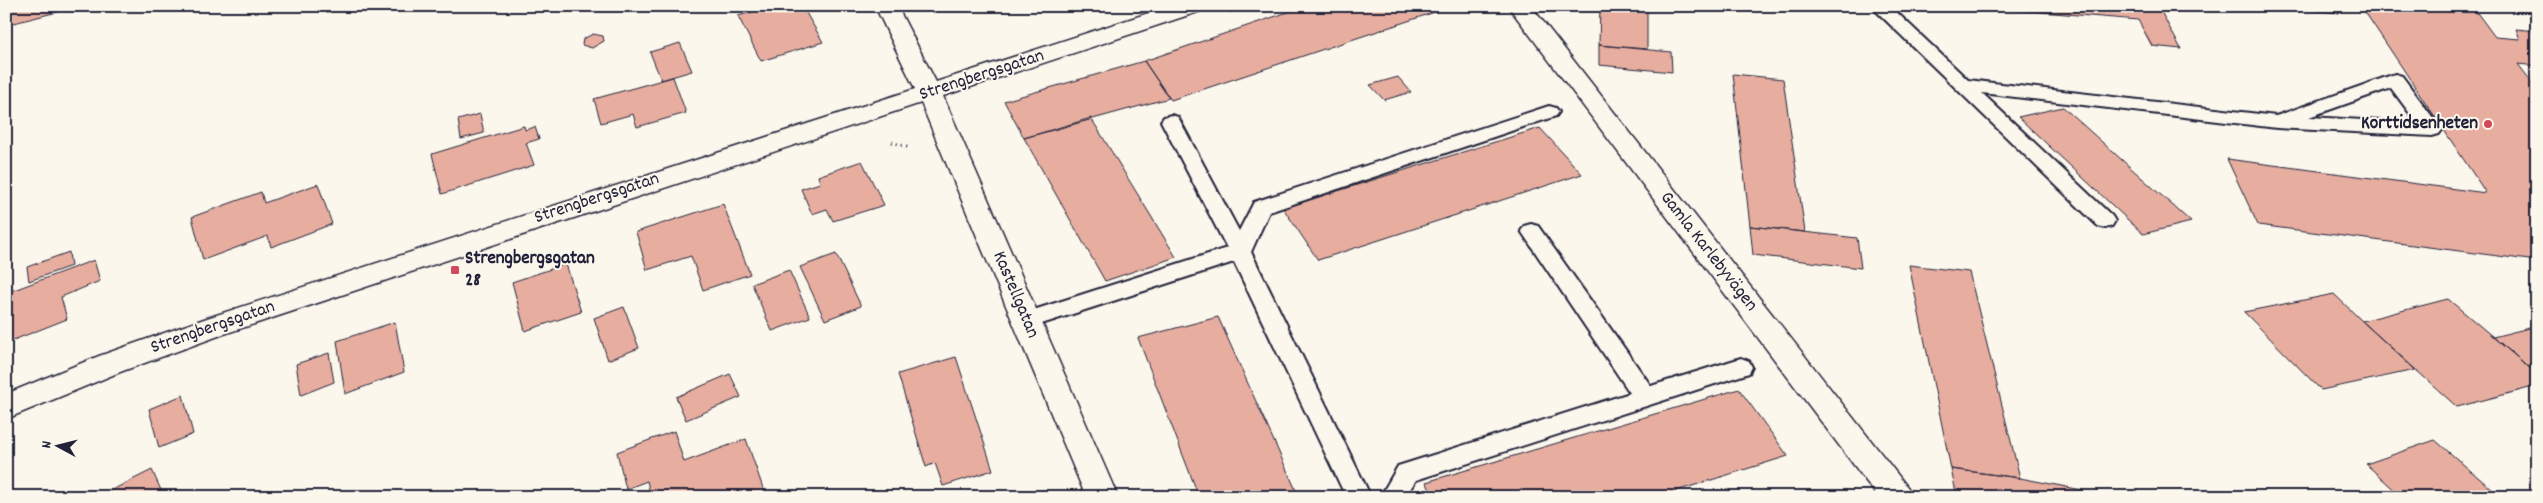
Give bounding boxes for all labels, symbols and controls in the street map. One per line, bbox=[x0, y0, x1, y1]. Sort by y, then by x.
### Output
street label: Strengbergsgatan bbox=[916, 43, 1048, 109]
place label: Korttidsenheten bbox=[2361, 111, 2478, 138]
marker: Korttidsenheten bbox=[2482, 118, 2494, 130]
street label: Strengbergsgatan bbox=[531, 166, 663, 232]
street label: Gamla Karlebyvägen bbox=[1652, 186, 1764, 318]
place label: Strengbergsgatan 28 bbox=[465, 246, 595, 295]
street label: Kastellgatan bbox=[985, 247, 1045, 343]
marker: Strengbergsgatan 28 bbox=[449, 264, 461, 276]
street label: Strengbergsgatan bbox=[147, 294, 279, 362]
north arrow bbox=[32, 420, 82, 470]
text: N bbox=[37, 440, 57, 449]

